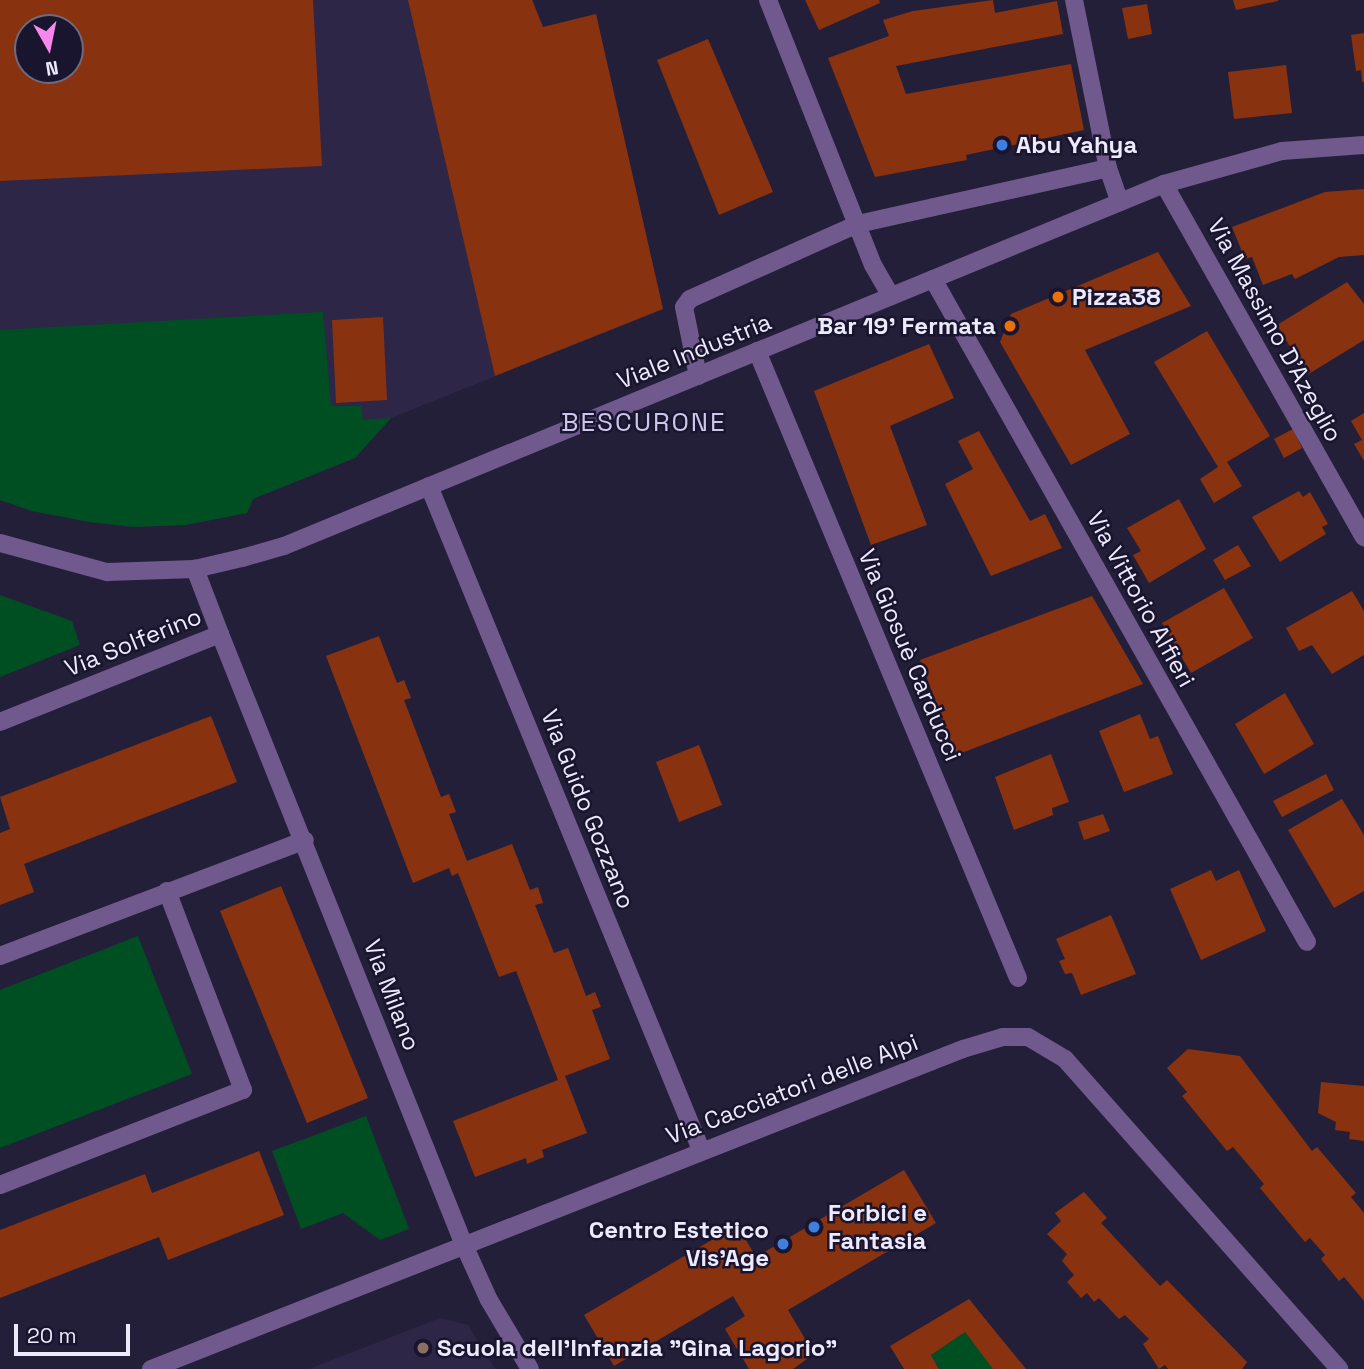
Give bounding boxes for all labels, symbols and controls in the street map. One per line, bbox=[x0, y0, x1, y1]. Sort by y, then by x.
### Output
north arrow bbox=[14, 14, 84, 84]
text: N bbox=[44, 55, 60, 82]
place label: Abu Yahya bbox=[1016, 131, 1137, 159]
marker: Abu Yahya bbox=[994, 137, 1010, 153]
street label: Via Massimo D'Azeglio bbox=[1202, 213, 1348, 447]
place label: Pizza38 bbox=[1072, 283, 1161, 311]
marker: Pizza38 bbox=[1050, 289, 1066, 305]
street label: Viale Industria bbox=[613, 307, 775, 395]
place label: Bar 19' Fermata bbox=[817, 312, 996, 340]
marker: Bar 19' Fermata bbox=[1002, 318, 1018, 334]
district label: BESCURONE bbox=[562, 407, 726, 439]
street label: Via Vittorio Alfieri bbox=[1081, 506, 1201, 692]
street label: Via Giosuè Carducci bbox=[852, 545, 968, 765]
street label: Via Solferino bbox=[60, 602, 206, 682]
street label: Via Guido Gozzano bbox=[535, 705, 641, 913]
street label: Via Milano bbox=[358, 935, 426, 1055]
street label: Via Cacciatori delle Alpi bbox=[662, 1028, 922, 1150]
place label: Forbici e Fantasia bbox=[828, 1199, 927, 1255]
place label: Centro Estetico Vis'Age bbox=[589, 1216, 769, 1272]
marker: Forbici e Fantasia bbox=[806, 1219, 822, 1235]
marker: Centro Estetico Vis'Age bbox=[775, 1236, 791, 1252]
scale bar bbox=[18, 1310, 133, 1354]
text: 20 m bbox=[27, 1322, 77, 1349]
place label: Scuola dell'Infanzia "Gina Lagorio" bbox=[437, 1334, 837, 1362]
marker: Scuola dell'Infanzia "Gina Lagorio" bbox=[415, 1340, 431, 1356]

